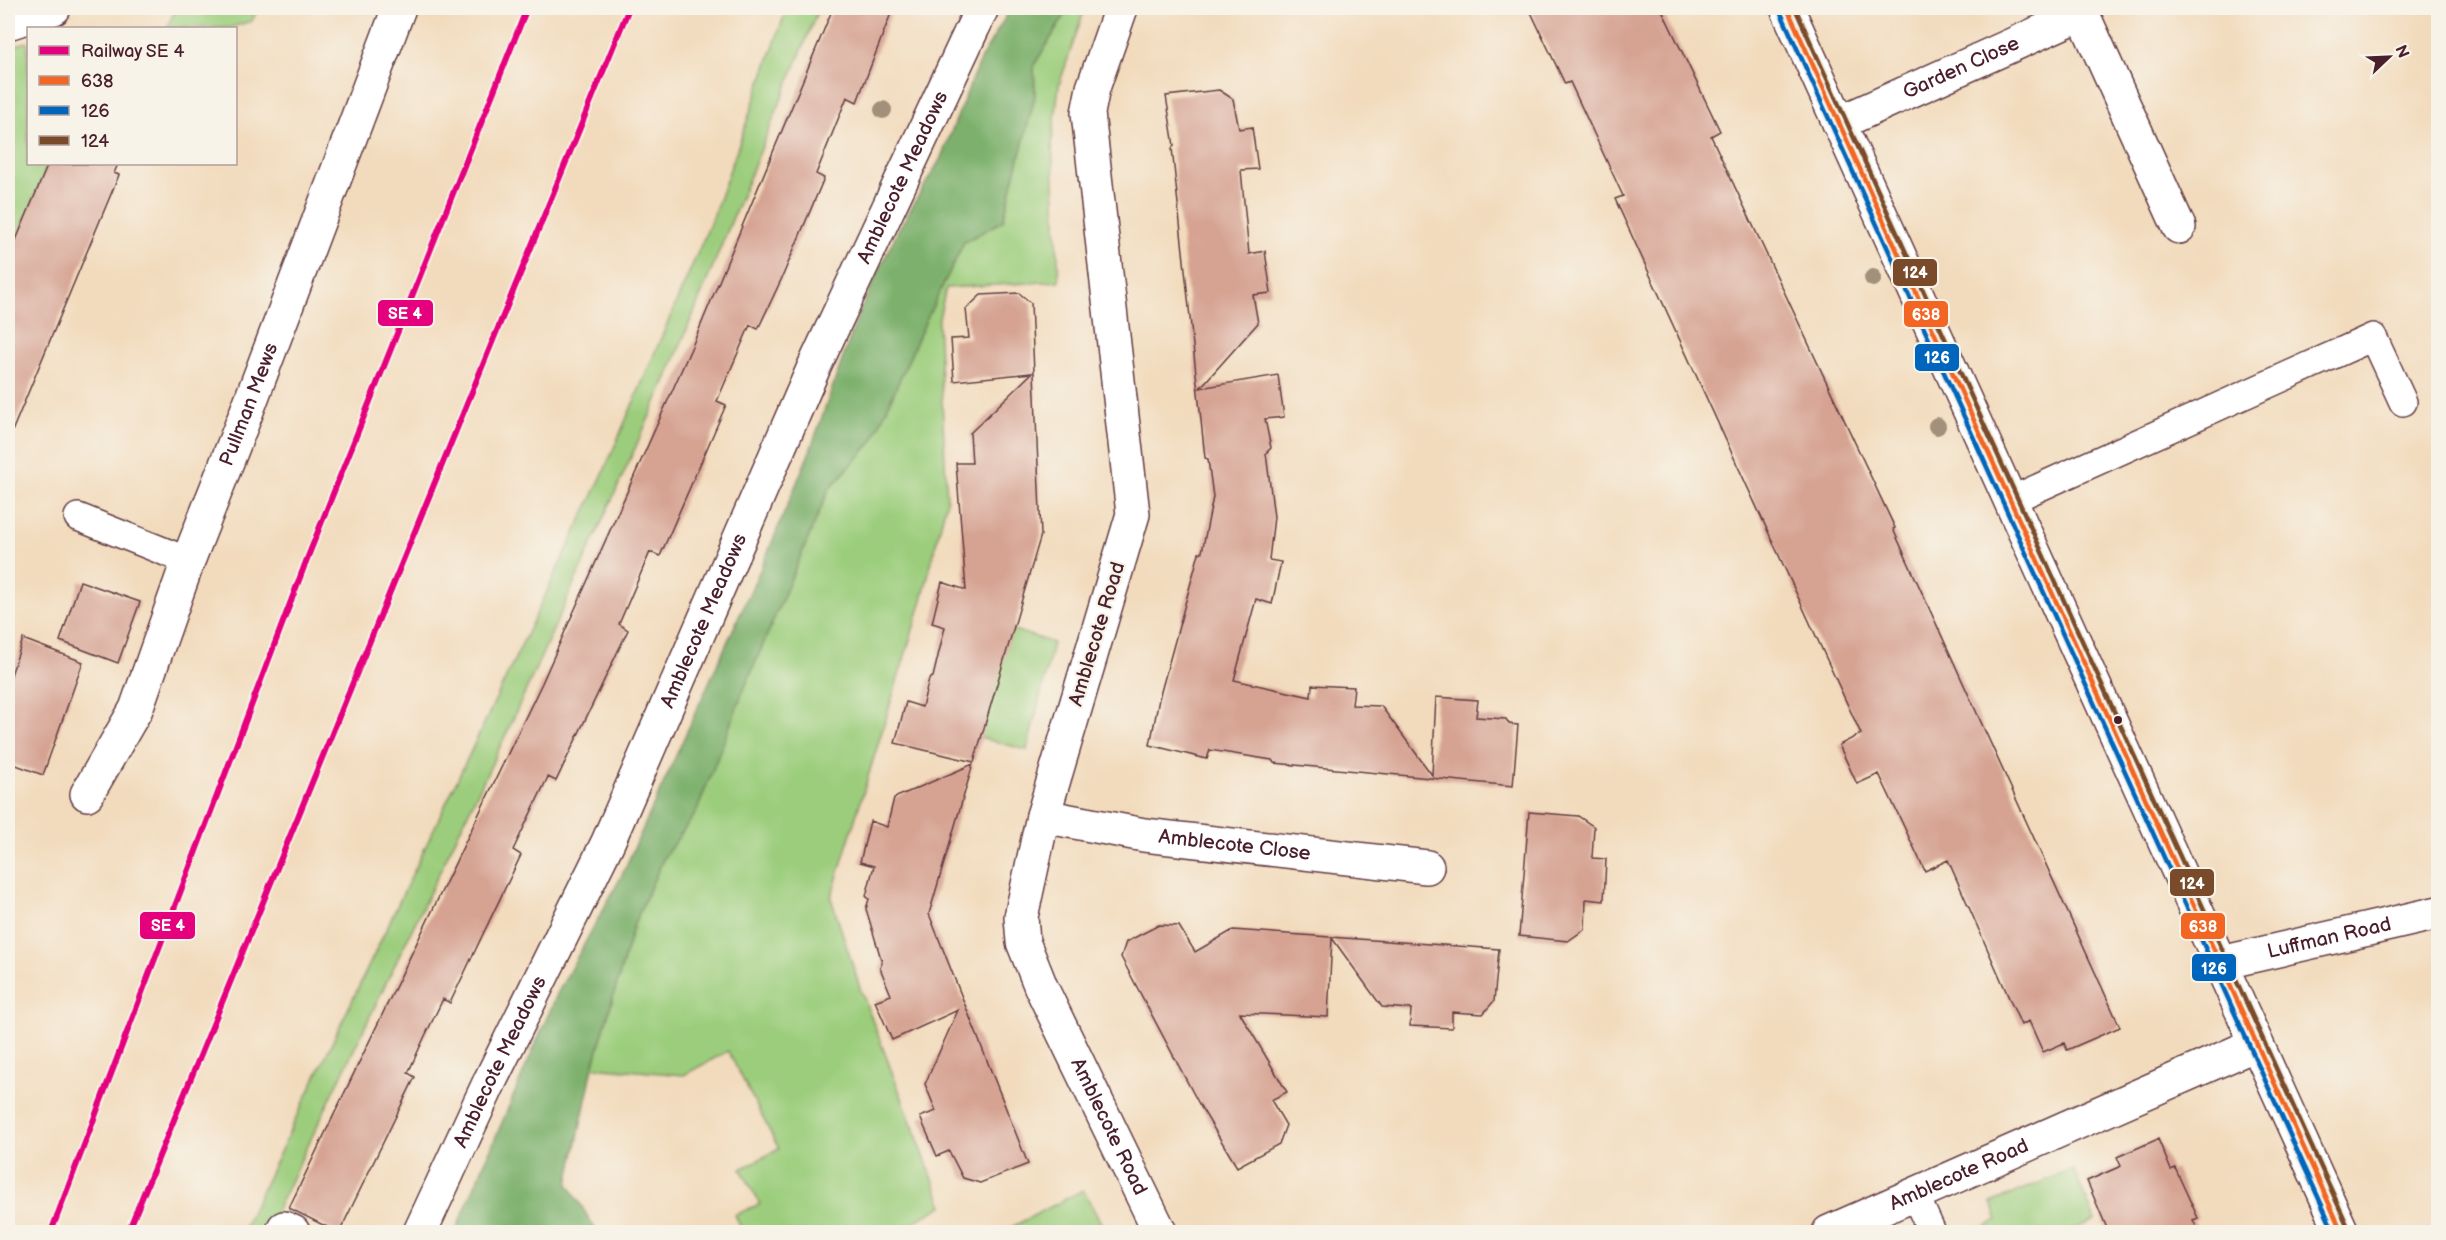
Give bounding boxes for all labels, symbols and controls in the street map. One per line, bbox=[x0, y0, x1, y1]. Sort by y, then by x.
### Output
legend bbox=[27, 27, 237, 165]
north arrow bbox=[2359, 27, 2419, 87]
street label: Garden Close bbox=[1899, 31, 2023, 105]
text: Railway SE 4 bbox=[81, 41, 184, 62]
text: N bbox=[2390, 42, 2413, 61]
text: 638 bbox=[81, 71, 114, 92]
street label: Amblecote Meadows bbox=[852, 87, 953, 267]
text: 126 bbox=[81, 101, 110, 122]
text: 124 bbox=[81, 131, 109, 152]
line badge: 124 bbox=[1892, 258, 1938, 287]
text: 124 bbox=[1902, 264, 1928, 283]
line badge: SE 4 bbox=[377, 299, 434, 327]
line badge: 638 bbox=[1903, 300, 1949, 328]
text: SE 4 bbox=[388, 305, 423, 324]
text: 638 bbox=[1912, 306, 1940, 325]
street label: Pullman Mews bbox=[215, 340, 283, 469]
line badge: 126 bbox=[1914, 343, 1960, 372]
text: 126 bbox=[1924, 349, 1950, 368]
street label: Amblecote Meadows bbox=[656, 530, 752, 712]
street label: Amblecote Road bbox=[1064, 559, 1130, 709]
unlabelled marker bbox=[2112, 714, 2124, 726]
street label: Amblecote Close bbox=[1157, 825, 1312, 866]
line badge: 124 bbox=[2169, 868, 2215, 897]
text: 124 bbox=[2179, 875, 2205, 894]
line badge: SE 4 bbox=[139, 911, 196, 940]
line badge: 638 bbox=[2180, 912, 2226, 940]
street label: Luffman Road bbox=[2265, 912, 2393, 964]
text: SE 4 bbox=[151, 917, 186, 936]
text: 638 bbox=[2189, 918, 2217, 937]
line badge: 126 bbox=[2191, 953, 2237, 982]
text: 126 bbox=[2201, 960, 2227, 979]
street label: Amblecote Meadows bbox=[449, 972, 552, 1152]
street label: Amblecote Road bbox=[1065, 1054, 1152, 1199]
street label: Amblecote Road bbox=[1886, 1134, 2032, 1216]

